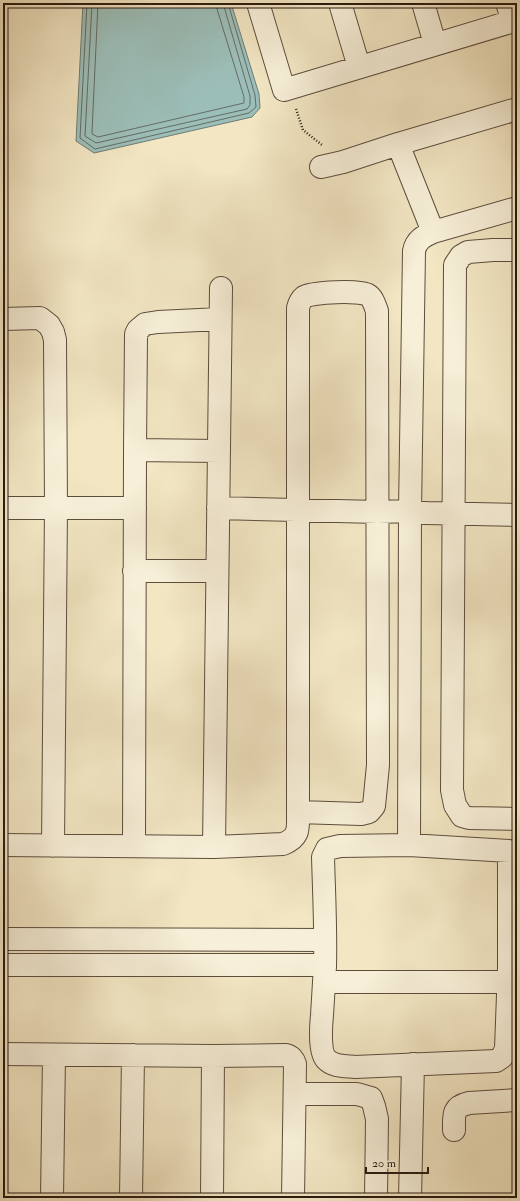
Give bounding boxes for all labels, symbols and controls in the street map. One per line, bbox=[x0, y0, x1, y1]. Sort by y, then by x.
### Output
scale bar bbox=[366, 1149, 428, 1175]
text: 20 m bbox=[372, 1156, 397, 1171]

